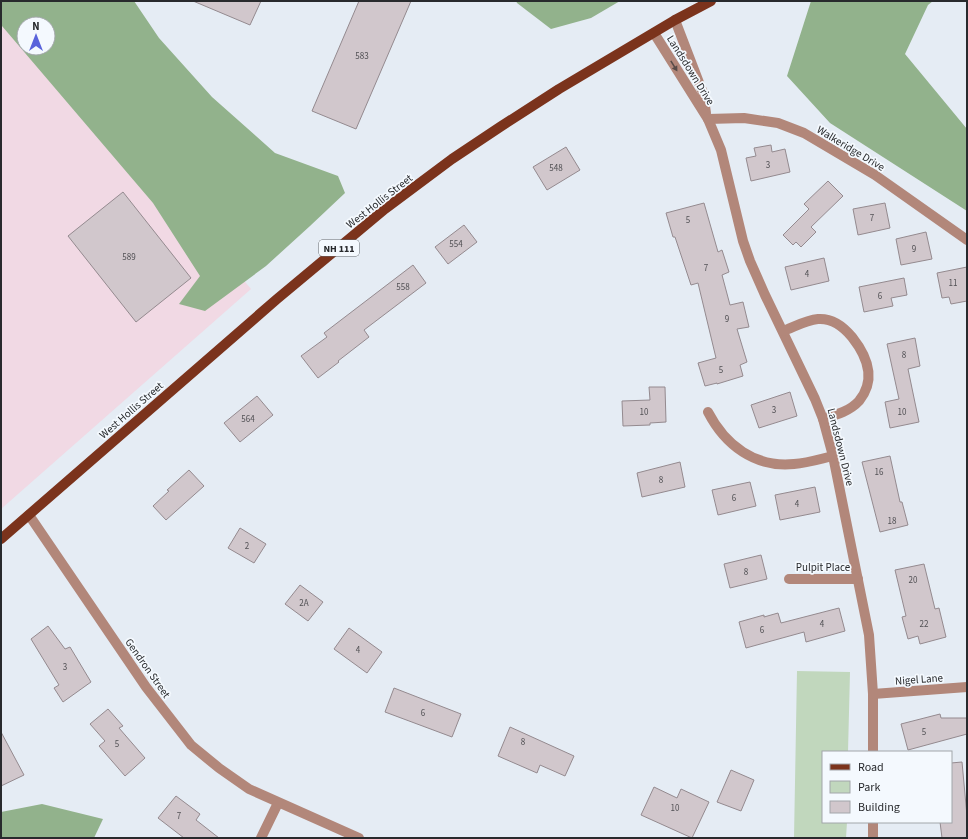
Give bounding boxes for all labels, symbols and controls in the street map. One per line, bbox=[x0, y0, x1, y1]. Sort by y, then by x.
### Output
north arrow bbox=[16, 16, 56, 56]
text: N bbox=[32, 19, 40, 34]
street label: Landsdown Drive bbox=[663, 33, 718, 108]
house number: 583 bbox=[355, 50, 369, 63]
one-way arrow bbox=[671, 61, 678, 72]
street label: Walkeridge Drive bbox=[814, 122, 888, 175]
house number: 3 bbox=[766, 159, 771, 172]
house number: 548 bbox=[549, 162, 563, 175]
street label: West Hollis Street bbox=[343, 171, 416, 232]
house number: 7 bbox=[870, 212, 875, 225]
house number: 5 bbox=[686, 214, 691, 227]
house number: 554 bbox=[449, 238, 463, 251]
road number: NH 111 bbox=[319, 240, 359, 256]
house number: 9 bbox=[912, 243, 917, 256]
house number: 589 bbox=[122, 251, 136, 264]
house number: 7 bbox=[704, 262, 709, 275]
house number: 4 bbox=[805, 268, 810, 281]
house number: 11 bbox=[949, 277, 957, 290]
house number: 558 bbox=[396, 281, 410, 294]
house number: 6 bbox=[878, 290, 883, 303]
house number: 9 bbox=[725, 313, 730, 326]
house number: 8 bbox=[902, 349, 907, 362]
house number: 5 bbox=[719, 364, 724, 377]
street label: West Hollis Street bbox=[96, 378, 167, 442]
house number: 3 bbox=[772, 404, 777, 417]
house number: 10 bbox=[640, 406, 649, 419]
house number: 10 bbox=[898, 406, 907, 419]
street label: Landsdown Drive bbox=[824, 407, 858, 488]
house number: 564 bbox=[241, 413, 255, 426]
house number: 16 bbox=[875, 466, 884, 479]
house number: 8 bbox=[659, 474, 664, 487]
house number: 6 bbox=[732, 492, 737, 505]
house number: 4 bbox=[795, 498, 800, 511]
house number: 18 bbox=[888, 515, 897, 528]
house number: 2 bbox=[245, 540, 250, 553]
street label: Pulpit Place bbox=[796, 560, 851, 575]
house number: 8 bbox=[744, 566, 749, 579]
house number: 20 bbox=[909, 574, 918, 587]
house number: 2A bbox=[299, 597, 309, 610]
house number: 4 bbox=[820, 618, 825, 631]
house number: 22 bbox=[920, 618, 929, 631]
house number: 6 bbox=[760, 624, 765, 637]
street label: Gendron Street bbox=[121, 635, 174, 701]
house number: 4 bbox=[356, 644, 361, 657]
house number: 3 bbox=[63, 661, 68, 674]
street label: Nigel Lane bbox=[895, 670, 944, 689]
house number: 6 bbox=[421, 707, 426, 720]
house number: 5 bbox=[922, 726, 927, 739]
house number: 8 bbox=[521, 736, 526, 749]
house number: 5 bbox=[115, 738, 120, 751]
legend bbox=[822, 751, 952, 823]
text: Road bbox=[858, 759, 884, 776]
text: Park bbox=[858, 779, 880, 796]
text: Building bbox=[858, 799, 900, 816]
house number: 10 bbox=[671, 802, 680, 815]
house number: 7 bbox=[177, 810, 182, 823]

